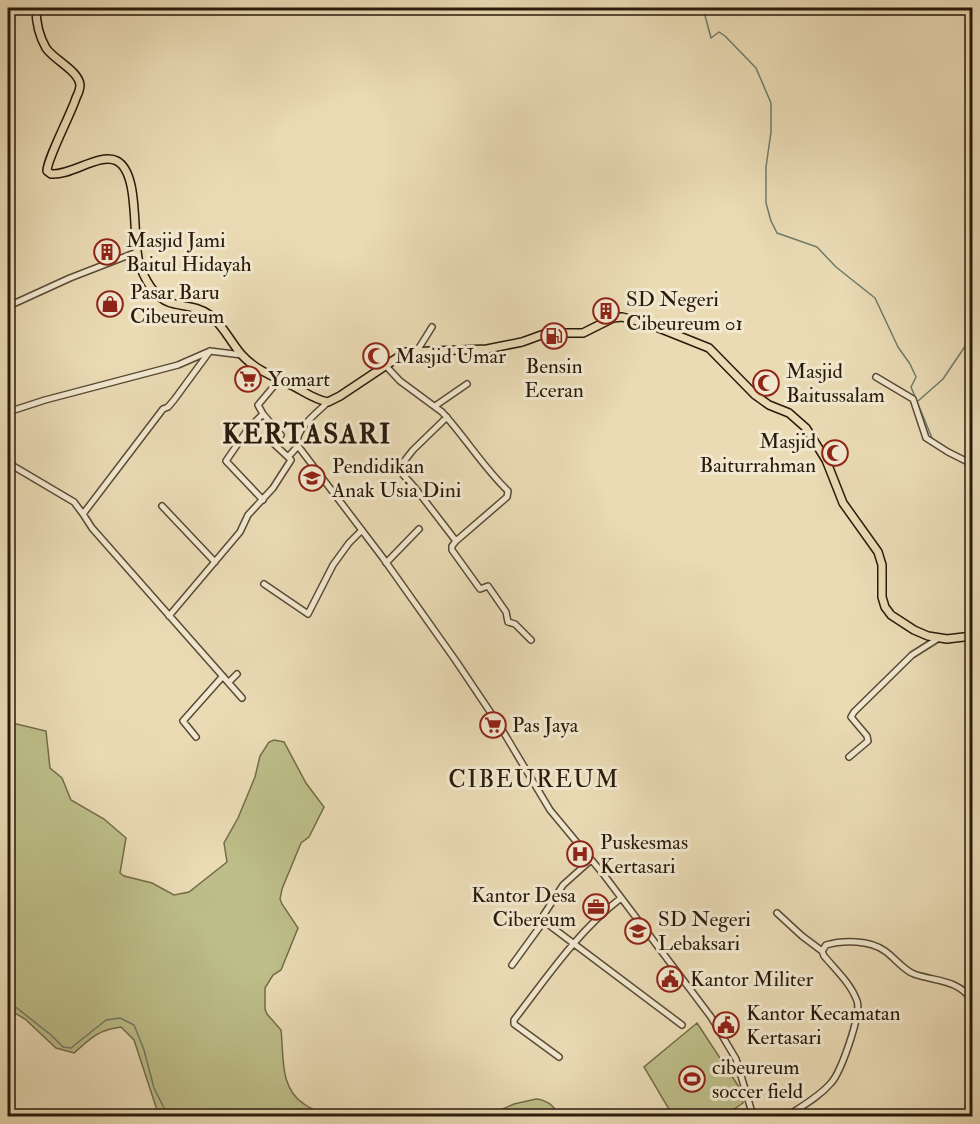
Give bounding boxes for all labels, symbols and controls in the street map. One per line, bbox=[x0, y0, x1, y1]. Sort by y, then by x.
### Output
place label: Masjid Jami Baitul Hidayah bbox=[126, 227, 252, 278]
building icon: Masjid Jami Baitul Hidayah bbox=[92, 237, 122, 267]
place label: Pasar Baru Cibeureum bbox=[130, 279, 224, 330]
place label: SD Negeri Cibeureum 01 bbox=[626, 286, 743, 337]
shop icon: Pasar Baru Cibeureum bbox=[95, 289, 125, 319]
building icon: SD Negeri Cibeureum 01 bbox=[591, 296, 621, 326]
fuel station icon: Bensin Eceran bbox=[539, 321, 569, 351]
mosque icon: Masjid Umar bbox=[361, 341, 391, 371]
place label: Masjid Umar bbox=[395, 343, 506, 370]
place label: Bensin Eceran bbox=[524, 353, 584, 404]
place label: Masjid Baitussalam bbox=[786, 358, 885, 409]
supermarket icon: Yomart bbox=[233, 364, 263, 394]
place label: Yomart bbox=[268, 366, 330, 393]
mosque icon: Masjid Baitussalam bbox=[751, 368, 781, 398]
district label: KERTASARI bbox=[222, 418, 392, 451]
place label: Masjid Baiturrahman bbox=[699, 428, 817, 479]
mosque icon: Masjid Baiturrahman bbox=[820, 438, 850, 468]
place label: Pendidikan Anak Usia Dini bbox=[331, 453, 462, 504]
school or university icon: Pendidikan Anak Usia Dini bbox=[297, 463, 327, 493]
supermarket icon: Pas Jaya bbox=[478, 710, 508, 740]
place label: Pas Jaya bbox=[512, 712, 579, 739]
district label: CIBEUREUM bbox=[448, 764, 620, 795]
place label: Puskesmas Kertasari bbox=[600, 829, 688, 880]
hospital icon: Puskesmas Kertasari bbox=[565, 839, 595, 869]
place label: Kantor Desa Cibereum bbox=[471, 882, 576, 933]
office icon: Kantor Desa Cibereum bbox=[581, 892, 611, 922]
place label: SD Negeri Lebaksari bbox=[658, 906, 751, 957]
school or university icon: SD Negeri Lebaksari bbox=[623, 916, 653, 946]
public building icon: Kantor Militer bbox=[655, 964, 685, 994]
place label: Kantor Militer bbox=[690, 966, 813, 993]
place label: Kantor Kecamatan Kertasari bbox=[746, 1000, 901, 1051]
public building icon: Kantor Kecamatan Kertasari bbox=[711, 1010, 741, 1040]
place label: cibeureum soccer field bbox=[712, 1054, 804, 1105]
sports icon: cibeureum soccer field bbox=[677, 1064, 707, 1094]

